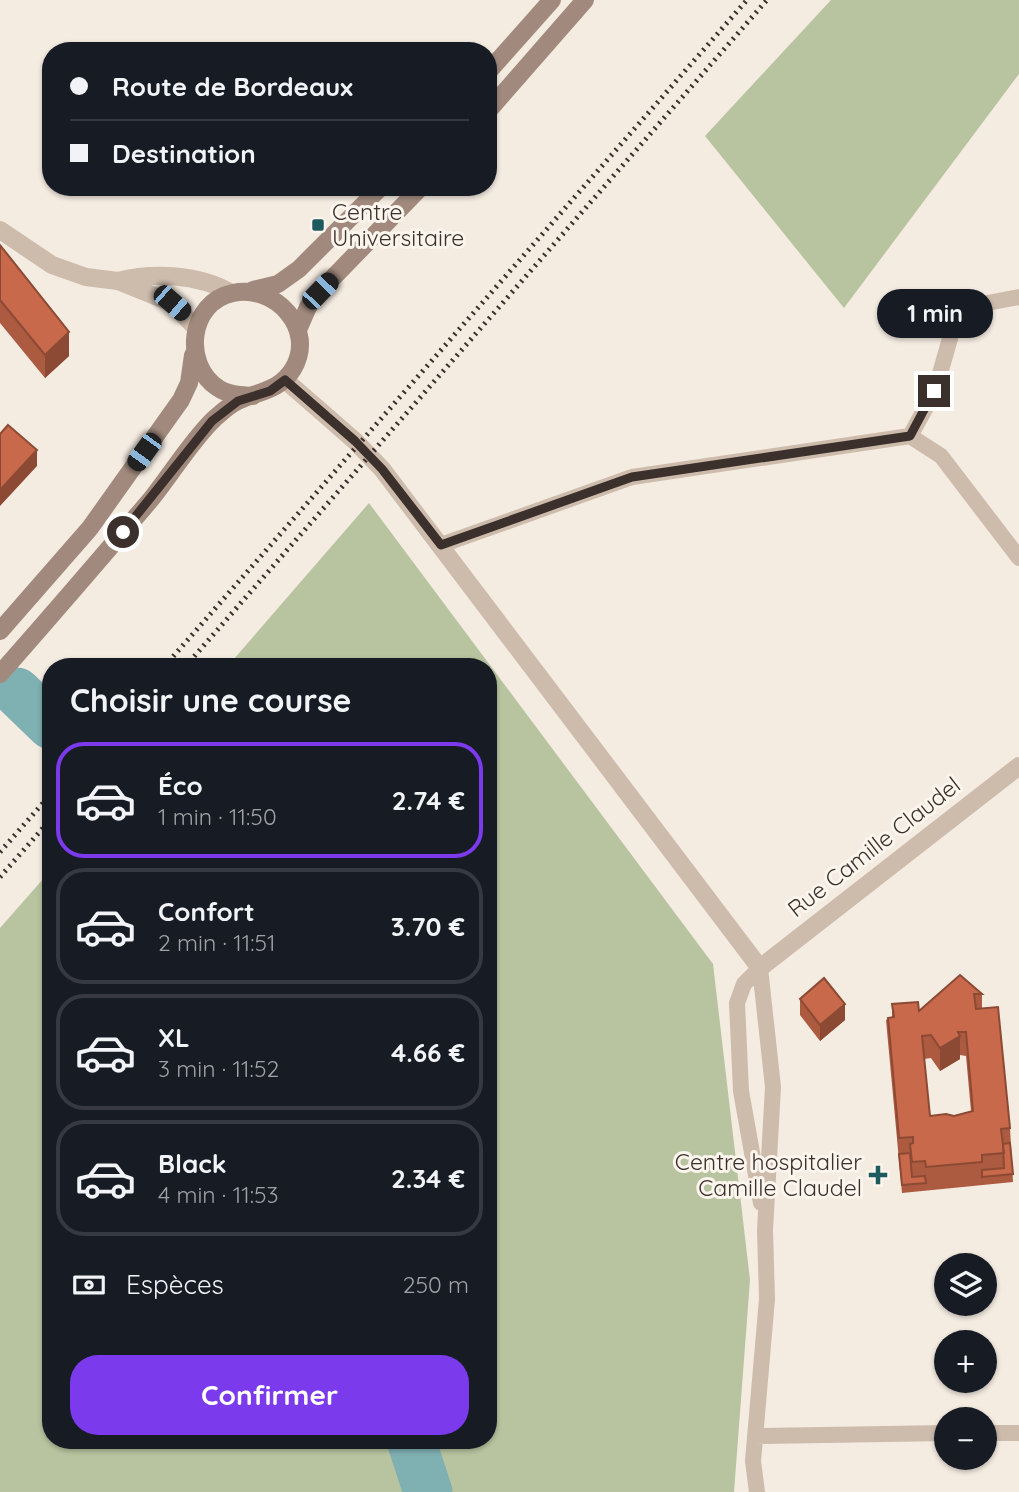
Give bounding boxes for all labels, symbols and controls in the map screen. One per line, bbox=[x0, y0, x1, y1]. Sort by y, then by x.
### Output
text: Route de Bordeaux bbox=[112, 70, 353, 103]
text: Destination bbox=[112, 137, 256, 170]
place label: Centre Universitaire bbox=[332, 197, 464, 252]
marker: Centre Universitaire bbox=[310, 217, 326, 233]
car bbox=[298, 269, 343, 313]
car bbox=[150, 281, 195, 325]
callout: 1 min bbox=[876, 290, 992, 338]
text: 1 min bbox=[907, 299, 963, 328]
route end bbox=[918, 375, 950, 407]
car bbox=[124, 429, 165, 475]
route start bbox=[107, 516, 139, 548]
text: Choisir une course bbox=[70, 680, 351, 720]
icon: car bbox=[74, 769, 137, 832]
text: Éco bbox=[158, 769, 203, 802]
street label: Rue Camille Claudel bbox=[781, 770, 966, 923]
text: 2.74 € bbox=[392, 784, 465, 817]
text: 1 min · 11:50 bbox=[158, 802, 277, 831]
icon: car bbox=[74, 895, 137, 958]
text: Confort bbox=[158, 895, 255, 928]
text: 3.70 € bbox=[391, 910, 465, 943]
text: 2 min · 11:51 bbox=[158, 928, 276, 957]
icon: car bbox=[74, 1021, 137, 1084]
text: XL bbox=[158, 1021, 190, 1054]
text: 4.66 € bbox=[391, 1036, 465, 1069]
text: 3 min · 11:52 bbox=[158, 1054, 279, 1083]
icon: car bbox=[74, 1147, 137, 1210]
text: Black bbox=[158, 1147, 227, 1180]
place label: Centre hospitalier Camille Claudel bbox=[675, 1147, 862, 1202]
text: 2.34 € bbox=[391, 1162, 465, 1195]
marker: Centre hospitalier Camille Claudel bbox=[868, 1165, 888, 1185]
text: 4 min · 11:53 bbox=[158, 1180, 279, 1209]
map controls bbox=[934, 1253, 997, 1470]
button: layers bbox=[934, 1253, 997, 1316]
icon: cash bbox=[70, 1266, 108, 1304]
text: Espèces bbox=[126, 1268, 224, 1301]
text: 250 m bbox=[403, 1270, 469, 1299]
button: + bbox=[934, 1330, 997, 1393]
button: Confirmer bbox=[70, 1355, 469, 1435]
button: − bbox=[934, 1407, 997, 1470]

